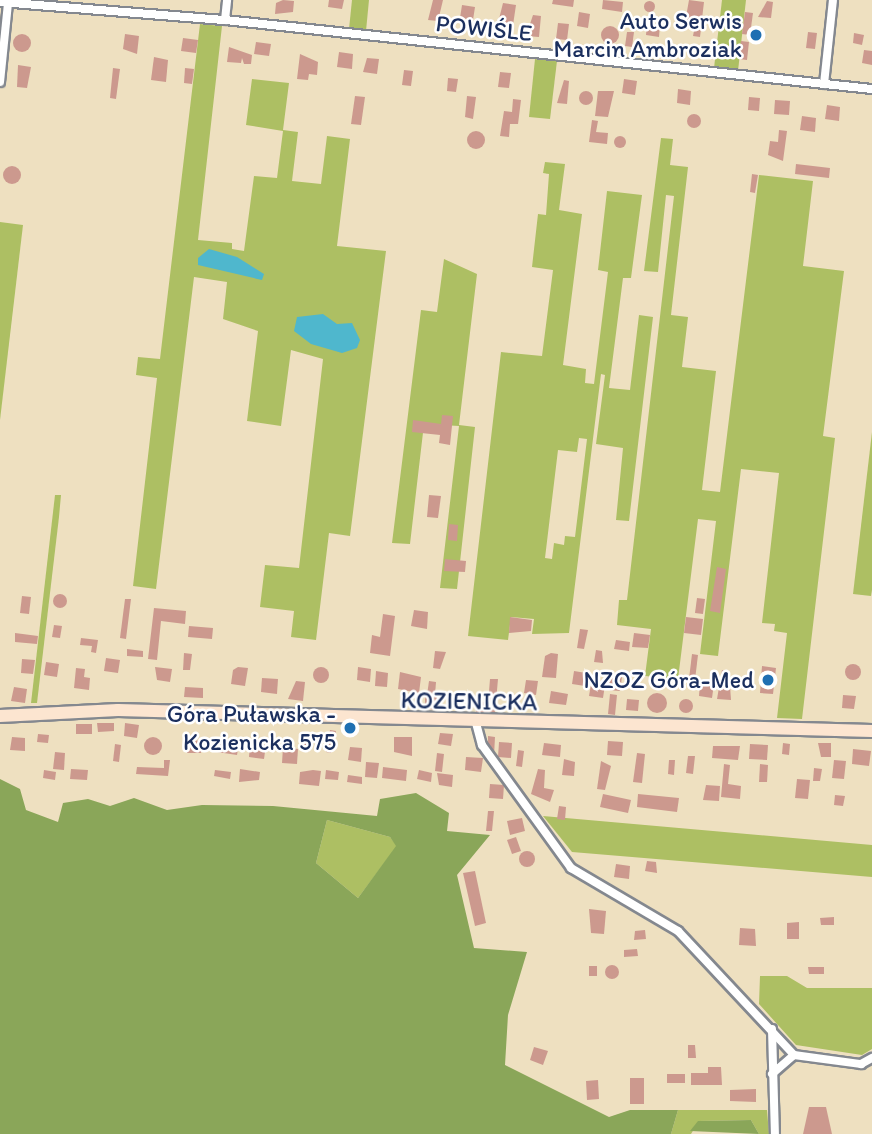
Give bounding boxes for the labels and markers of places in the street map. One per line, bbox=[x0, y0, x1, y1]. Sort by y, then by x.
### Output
place label: Auto Serwis Marcin Ambroziak bbox=[553, 7, 742, 63]
marker: Auto Serwis Marcin Ambroziak bbox=[748, 27, 764, 43]
place label: NZOZ Góra-Med bbox=[584, 666, 754, 694]
marker: NZOZ Góra-Med bbox=[760, 672, 776, 688]
place label: Góra Puławska - Kozienicka 575 bbox=[167, 700, 336, 756]
marker: Góra Puławska - Kozienicka 575 bbox=[342, 720, 358, 736]

